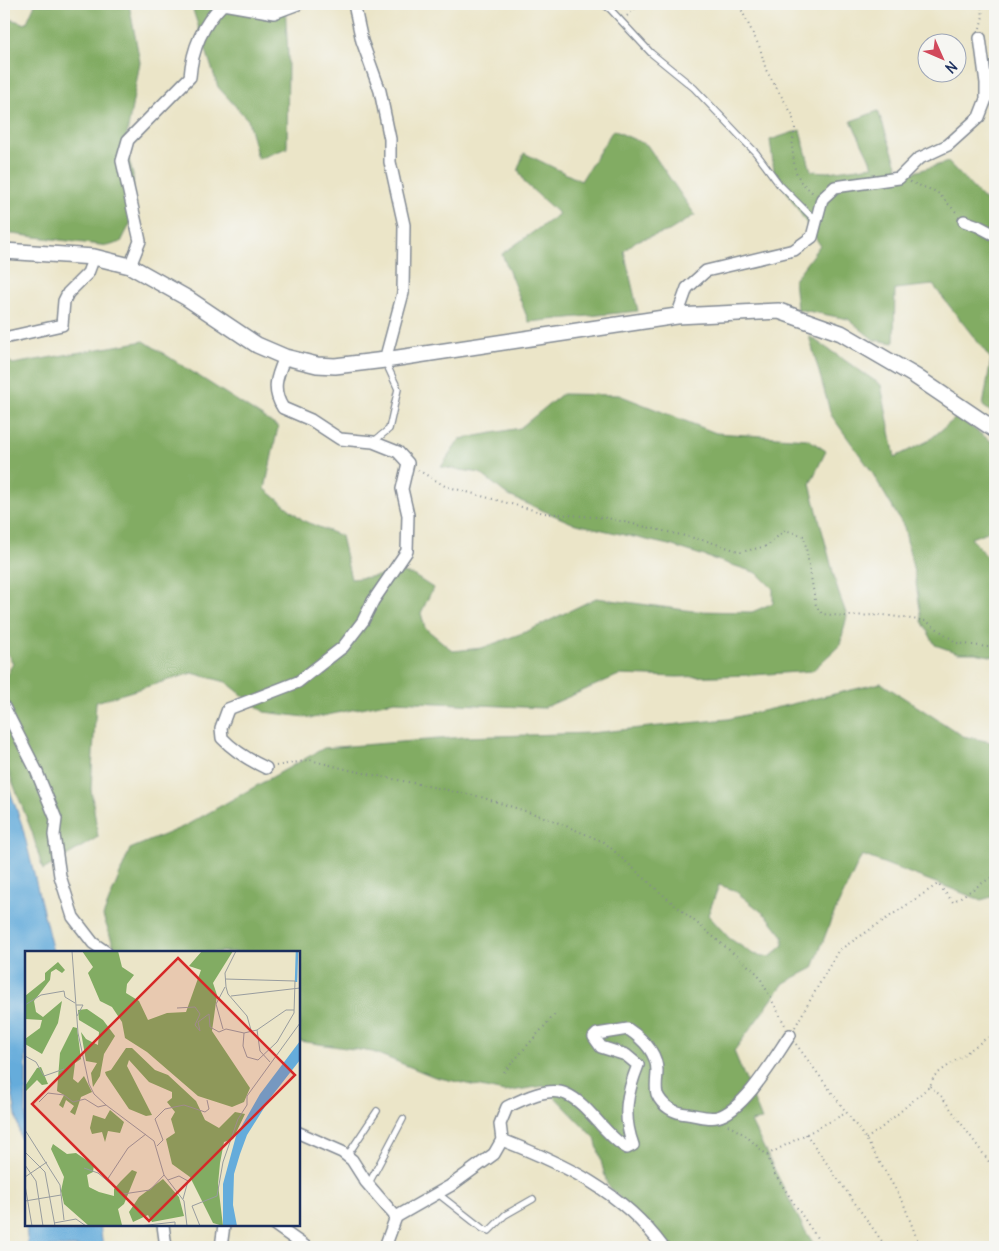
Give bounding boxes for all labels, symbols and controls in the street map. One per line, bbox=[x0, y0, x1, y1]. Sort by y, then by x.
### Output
north arrow bbox=[916, 32, 966, 82]
text: N bbox=[941, 57, 961, 77]
inset map bbox=[25, 951, 300, 1226]

